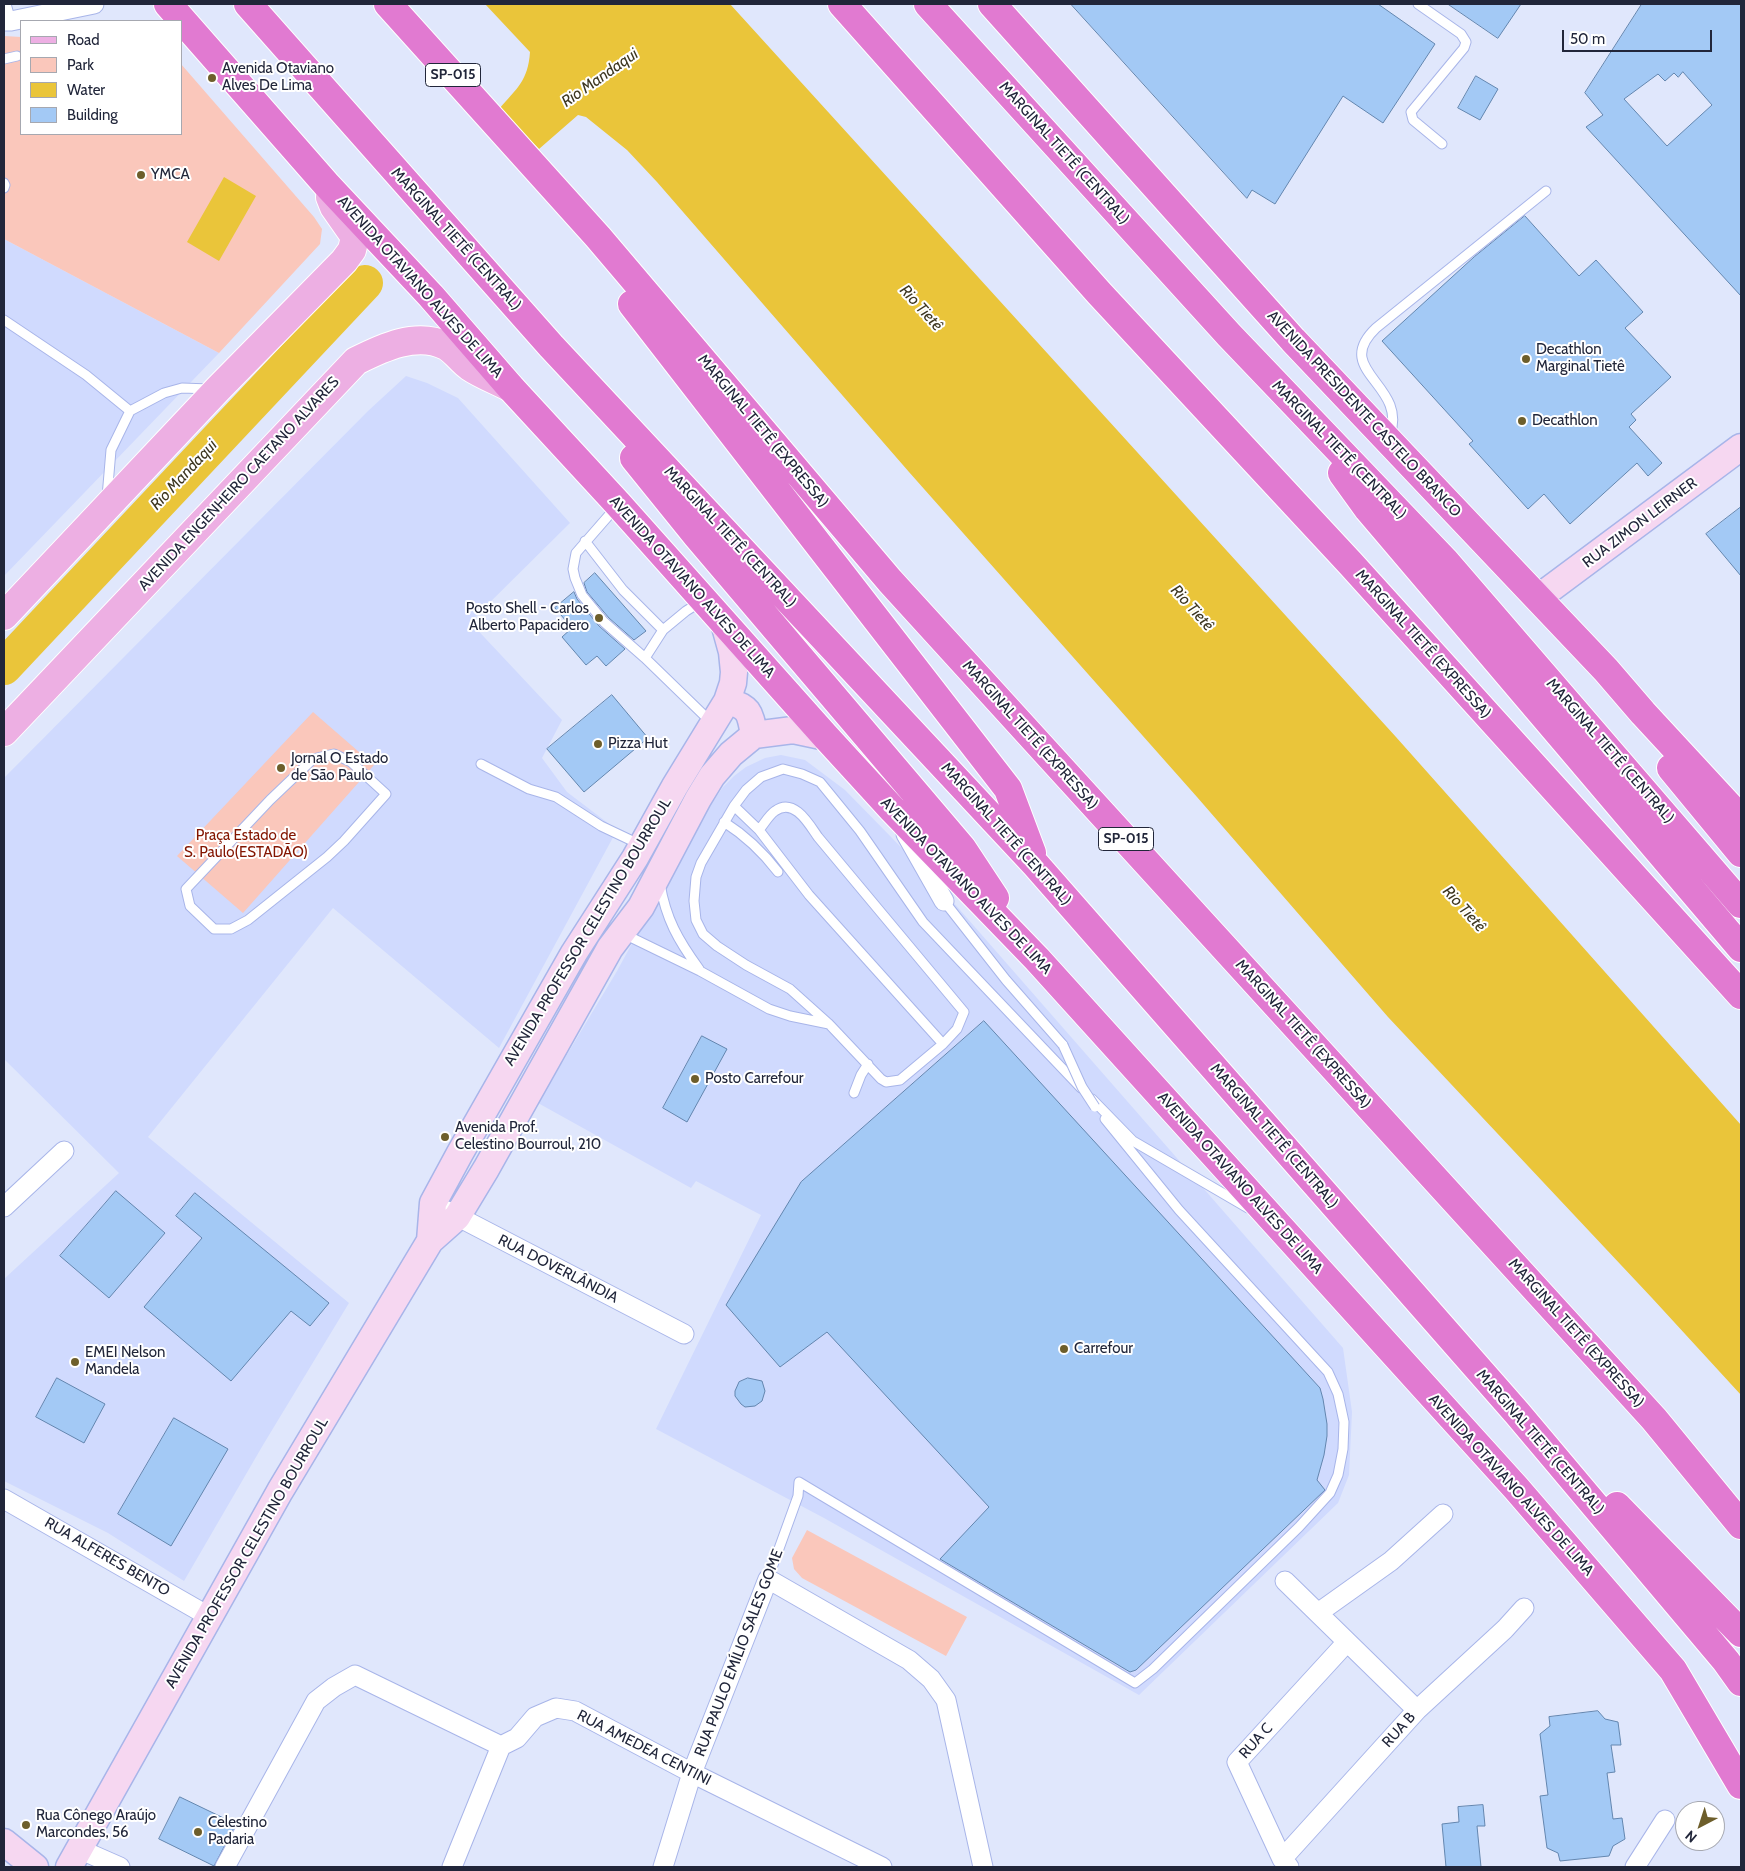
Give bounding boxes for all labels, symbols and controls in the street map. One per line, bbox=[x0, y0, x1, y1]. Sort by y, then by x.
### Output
legend bbox=[20, 20, 182, 135]
scale bar bbox=[1565, 20, 1715, 52]
text: 50 m bbox=[1570, 30, 1605, 48]
text: Road bbox=[67, 31, 100, 49]
water label: Rio Mandaqui bbox=[558, 45, 642, 111]
text: Park bbox=[67, 56, 94, 74]
place label: Avenida Otaviano Alves De Lima bbox=[222, 60, 334, 95]
road number: SP-015 bbox=[426, 64, 480, 86]
marker: Avenida Otaviano Alves De Lima bbox=[206, 72, 218, 84]
street label: MARGINAL TIETÊ (CENTRAL) bbox=[995, 78, 1133, 228]
text: Water bbox=[67, 81, 105, 99]
text: Building bbox=[67, 106, 118, 124]
street label: MARGINAL TIETÊ (CENTRAL) bbox=[387, 164, 525, 314]
place label: YMCA bbox=[151, 166, 190, 184]
marker: YMCA bbox=[135, 169, 147, 181]
street label: AVENIDA OTAVIANO ALVES DE LIMA bbox=[334, 192, 506, 382]
water label: Rio Tietê bbox=[895, 281, 947, 335]
street label: AVENIDA PRESIDENTE CASTELO BRANCO bbox=[1263, 307, 1465, 521]
place label: Decathlon Marginal Tietê bbox=[1536, 341, 1625, 376]
street label: MARGINAL TIETÊ (EXPRESSA) bbox=[694, 351, 832, 511]
marker: Decathlon Marginal Tietê bbox=[1520, 353, 1532, 365]
street label: AVENIDA ENGENHEIRO CAETANO ALVARES bbox=[135, 373, 343, 595]
street label: MARGINAL TIETÊ (CENTRAL) bbox=[1268, 377, 1410, 523]
place label: Decathlon bbox=[1532, 412, 1598, 430]
marker: Decathlon bbox=[1516, 415, 1528, 427]
water label: Rio Mandaqui bbox=[147, 436, 221, 514]
street label: MARGINAL TIETÊ (CENTRAL) bbox=[660, 463, 800, 611]
street label: RUA ZIMON LEIRNER bbox=[1579, 474, 1701, 572]
street label: AVENIDA OTAVIANO ALVES DE LIMA bbox=[606, 492, 778, 682]
street label: MARGINAL TIETÊ (EXPRESSA) bbox=[1351, 566, 1495, 722]
water label: Rio Tietê bbox=[1166, 581, 1218, 635]
place label: Posto Shell - Carlos Alberto Papacidero bbox=[466, 600, 589, 635]
marker: Posto Shell - Carlos Alberto Papacidero bbox=[593, 612, 605, 624]
street label: MARGINAL TIETÊ (EXPRESSA) bbox=[958, 657, 1102, 813]
street label: MARGINAL TIETÊ (CENTRAL) bbox=[1542, 675, 1678, 827]
place label: Pizza Hut bbox=[608, 735, 668, 753]
marker: Pizza Hut bbox=[592, 738, 604, 750]
place label: Jornal O Estado de São Paulo bbox=[291, 750, 388, 785]
street label: MARGINAL TIETÊ (CENTRAL) bbox=[937, 759, 1075, 909]
marker: Jornal O Estado de São Paulo bbox=[275, 762, 287, 774]
street label: AVENIDA OTAVIANO ALVES DE LIMA bbox=[877, 794, 1055, 978]
street label: AVENIDA PROFESSOR CELESTINO BOURROUL bbox=[501, 795, 675, 1069]
park label: Praça Estado de S. Paulo(ESTADÃO) bbox=[184, 827, 308, 862]
road number: SP-015 bbox=[1098, 828, 1154, 851]
water label: Rio Tietê bbox=[1438, 882, 1490, 936]
street label: MARGINAL TIETÊ (EXPRESSA) bbox=[1231, 956, 1375, 1112]
street label: MARGINAL TIETÊ (CENTRAL) bbox=[1206, 1060, 1342, 1212]
place label: Posto Carrefour bbox=[705, 1070, 804, 1088]
marker: Posto Carrefour bbox=[689, 1073, 701, 1085]
street label: AVENIDA OTAVIANO ALVES DE LIMA bbox=[1154, 1088, 1326, 1278]
place label: Avenida Prof. Celestino Bourroul, 210 bbox=[455, 1119, 601, 1154]
marker: Avenida Prof. Celestino Bourroul, 210 bbox=[439, 1131, 451, 1143]
street label: RUA DOVERLÂNDIA bbox=[495, 1231, 621, 1307]
street label: MARGINAL TIETÊ (EXPRESSA) bbox=[1504, 1255, 1648, 1411]
place label: Carrefour bbox=[1074, 1340, 1133, 1358]
marker: Carrefour bbox=[1058, 1343, 1070, 1355]
place label: EMEI Nelson Mandela bbox=[85, 1344, 165, 1379]
marker: EMEI Nelson Mandela bbox=[69, 1356, 81, 1368]
street label: MARGINAL TIETÊ (CENTRAL) bbox=[1472, 1366, 1608, 1518]
street label: AVENIDA OTAVIANO ALVES DE LIMA bbox=[1425, 1390, 1597, 1580]
street label: AVENIDA PROFESSOR CELESTINO BOURROUL bbox=[162, 1415, 332, 1691]
street label: RUA ALFERES BENTO bbox=[41, 1514, 173, 1600]
street label: RUA PAULO EMÍLIO SALES GOME bbox=[691, 1547, 787, 1759]
street label: RUA AMEDEA CENTINI bbox=[574, 1706, 714, 1790]
street label: RUA B bbox=[1379, 1709, 1419, 1751]
street label: RUA C bbox=[1235, 1720, 1277, 1762]
north arrow bbox=[1675, 1801, 1725, 1851]
place label: Rua Cônego Araújo Marcondes, 56 bbox=[36, 1807, 156, 1842]
place label: Celestino Padaria bbox=[208, 1814, 267, 1849]
marker: Rua Cônego Araújo Marcondes, 56 bbox=[20, 1819, 32, 1831]
marker: Celestino Padaria bbox=[192, 1826, 204, 1838]
text: N bbox=[1681, 1827, 1701, 1847]

